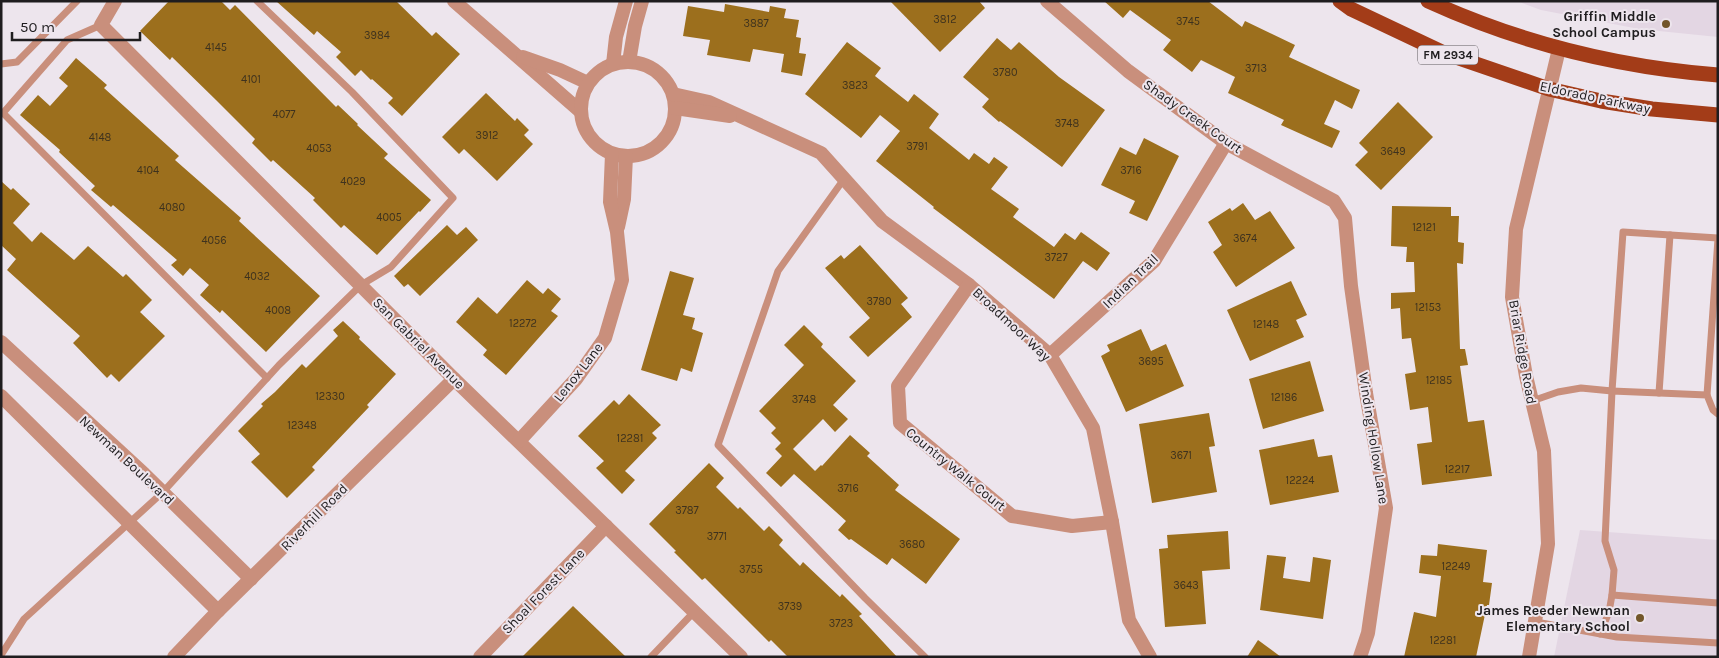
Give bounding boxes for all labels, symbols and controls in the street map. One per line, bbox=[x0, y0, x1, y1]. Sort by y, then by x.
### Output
place label: Griffin Middle School Campus bbox=[1552, 8, 1656, 41]
scale bar bbox=[12, 10, 140, 42]
house number: 3812 bbox=[933, 13, 957, 26]
house number: 3745 bbox=[1176, 15, 1200, 28]
house number: 3887 bbox=[743, 17, 769, 30]
text: 50 m bbox=[20, 18, 55, 36]
marker: Griffin Middle School Campus bbox=[1660, 18, 1672, 30]
house number: 3984 bbox=[364, 29, 390, 42]
house number: 4145 bbox=[205, 41, 227, 54]
road number: FM 2934 bbox=[1418, 46, 1478, 64]
house number: 3713 bbox=[1245, 62, 1267, 75]
house number: 3780 bbox=[993, 66, 1017, 79]
house number: 4101 bbox=[241, 73, 261, 86]
street label: Shady Creek Court bbox=[1140, 76, 1246, 157]
street label: Eldorado Parkway bbox=[1538, 77, 1652, 118]
house number: 3823 bbox=[842, 79, 868, 92]
house number: 4077 bbox=[272, 108, 296, 121]
house number: 3748 bbox=[1055, 117, 1080, 130]
house number: 3912 bbox=[476, 129, 498, 142]
house number: 4148 bbox=[89, 131, 112, 144]
house number: 3791 bbox=[906, 140, 928, 153]
house number: 4053 bbox=[306, 142, 332, 155]
house number: 3649 bbox=[1380, 145, 1406, 158]
house number: 4104 bbox=[137, 164, 159, 177]
house number: 3716 bbox=[1120, 164, 1142, 177]
house number: 4029 bbox=[340, 175, 366, 188]
house number: 4080 bbox=[159, 201, 185, 214]
house number: 4005 bbox=[376, 211, 402, 224]
house number: 12121 bbox=[1412, 221, 1436, 234]
house number: 3674 bbox=[1233, 232, 1257, 245]
house number: 4056 bbox=[201, 234, 227, 247]
house number: 3727 bbox=[1044, 251, 1068, 264]
street label: Indian Trail bbox=[1099, 251, 1162, 312]
house number: 4032 bbox=[244, 270, 270, 283]
street label: Broadmoor Way bbox=[969, 284, 1055, 365]
street label: San Gabriel Avenue bbox=[369, 294, 468, 393]
house number: 3780 bbox=[867, 295, 891, 308]
street label: Briar Ridge Road bbox=[1505, 299, 1540, 406]
house number: 12153 bbox=[1415, 301, 1441, 314]
house number: 4008 bbox=[265, 304, 291, 317]
house number: 12272 bbox=[509, 317, 537, 330]
house number: 12148 bbox=[1253, 318, 1280, 331]
street label: Lenox Lane bbox=[550, 339, 607, 405]
house number: 3695 bbox=[1138, 355, 1164, 368]
street label: Winding Hollow Lane bbox=[1355, 371, 1392, 505]
house number: 12185 bbox=[1426, 374, 1452, 387]
house number: 12330 bbox=[315, 390, 345, 403]
house number: 12186 bbox=[1271, 391, 1297, 404]
house number: 3748 bbox=[792, 393, 817, 406]
street label: Newman Boulevard bbox=[76, 412, 178, 509]
house number: 12348 bbox=[287, 419, 317, 432]
street label: Country Walk Court bbox=[902, 424, 1009, 515]
house number: 12281 bbox=[617, 432, 643, 445]
house number: 3671 bbox=[1170, 449, 1192, 462]
house number: 12217 bbox=[1444, 463, 1470, 476]
house number: 12224 bbox=[1286, 474, 1314, 487]
street label: Riverhill Road bbox=[277, 480, 351, 554]
house number: 3716 bbox=[837, 482, 859, 495]
house number: 3787 bbox=[675, 504, 699, 517]
house number: 3771 bbox=[707, 530, 727, 543]
house number: 3680 bbox=[899, 538, 925, 551]
street label: Shoal Forest Lane bbox=[498, 545, 588, 638]
house number: 12249 bbox=[1442, 560, 1470, 573]
house number: 3755 bbox=[739, 563, 763, 576]
house number: 3643 bbox=[1173, 579, 1199, 592]
house number: 3739 bbox=[778, 600, 802, 613]
place label: James Reeder Newman Elementary School bbox=[1477, 602, 1630, 635]
marker: James Reeder Newman Elementary School bbox=[1634, 612, 1646, 624]
house number: 3723 bbox=[829, 617, 853, 630]
house number: 12281 bbox=[1430, 634, 1456, 647]

